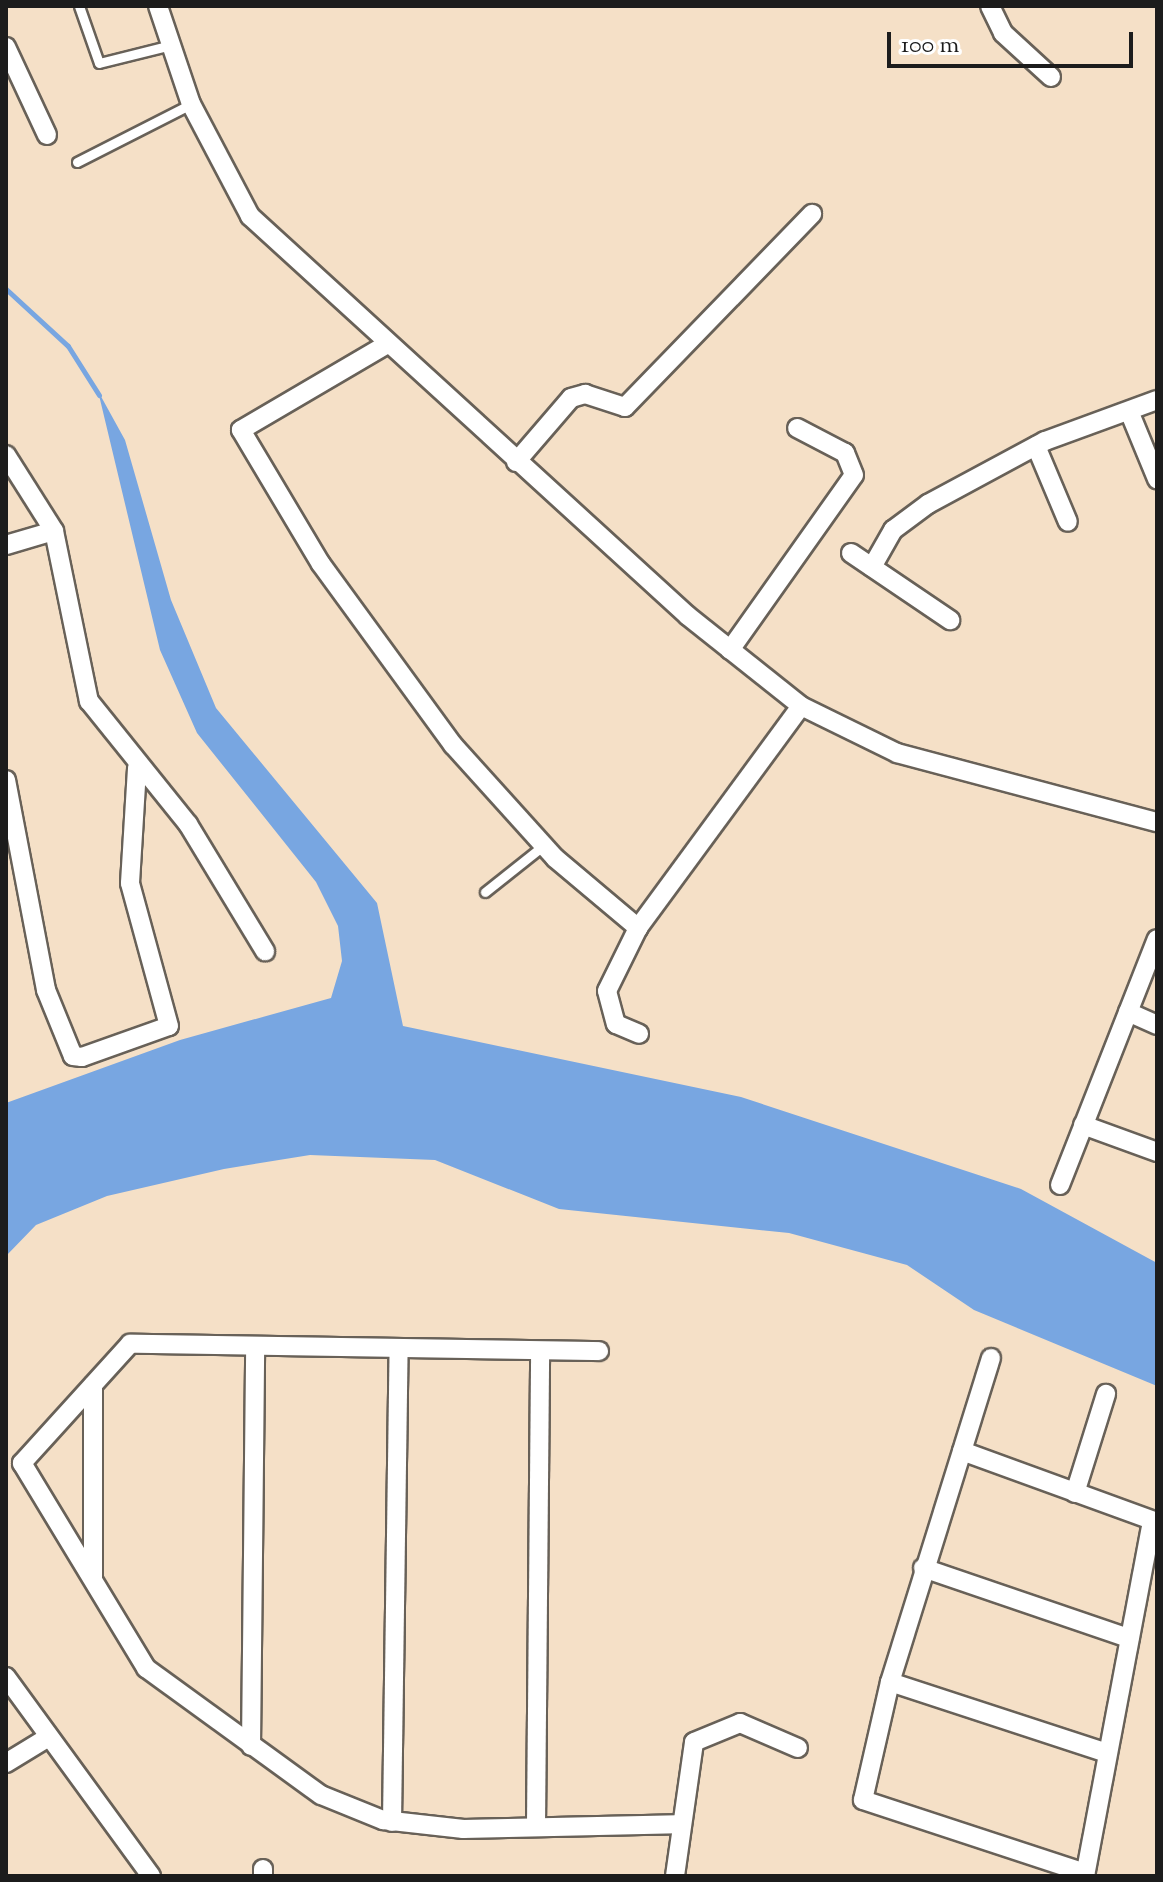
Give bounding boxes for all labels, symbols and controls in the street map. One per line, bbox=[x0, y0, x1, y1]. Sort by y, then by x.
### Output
scale bar bbox=[891, 16, 1137, 66]
text: 100 m bbox=[901, 29, 959, 63]

